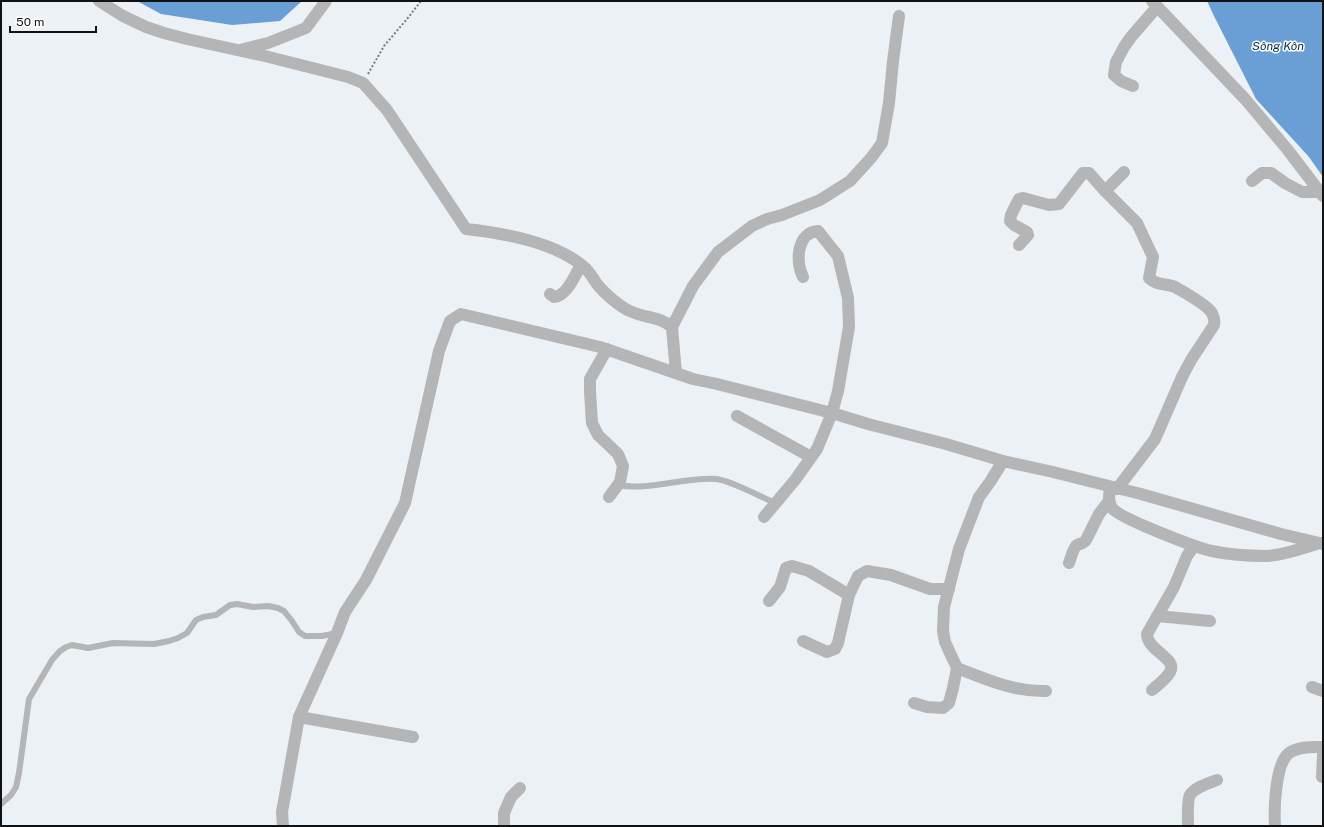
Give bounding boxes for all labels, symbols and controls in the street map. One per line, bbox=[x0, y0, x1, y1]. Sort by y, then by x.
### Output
scale bar bbox=[10, 8, 96, 34]
text: 50 m bbox=[16, 15, 44, 29]
water label: Sông Kôn bbox=[1252, 39, 1304, 53]

